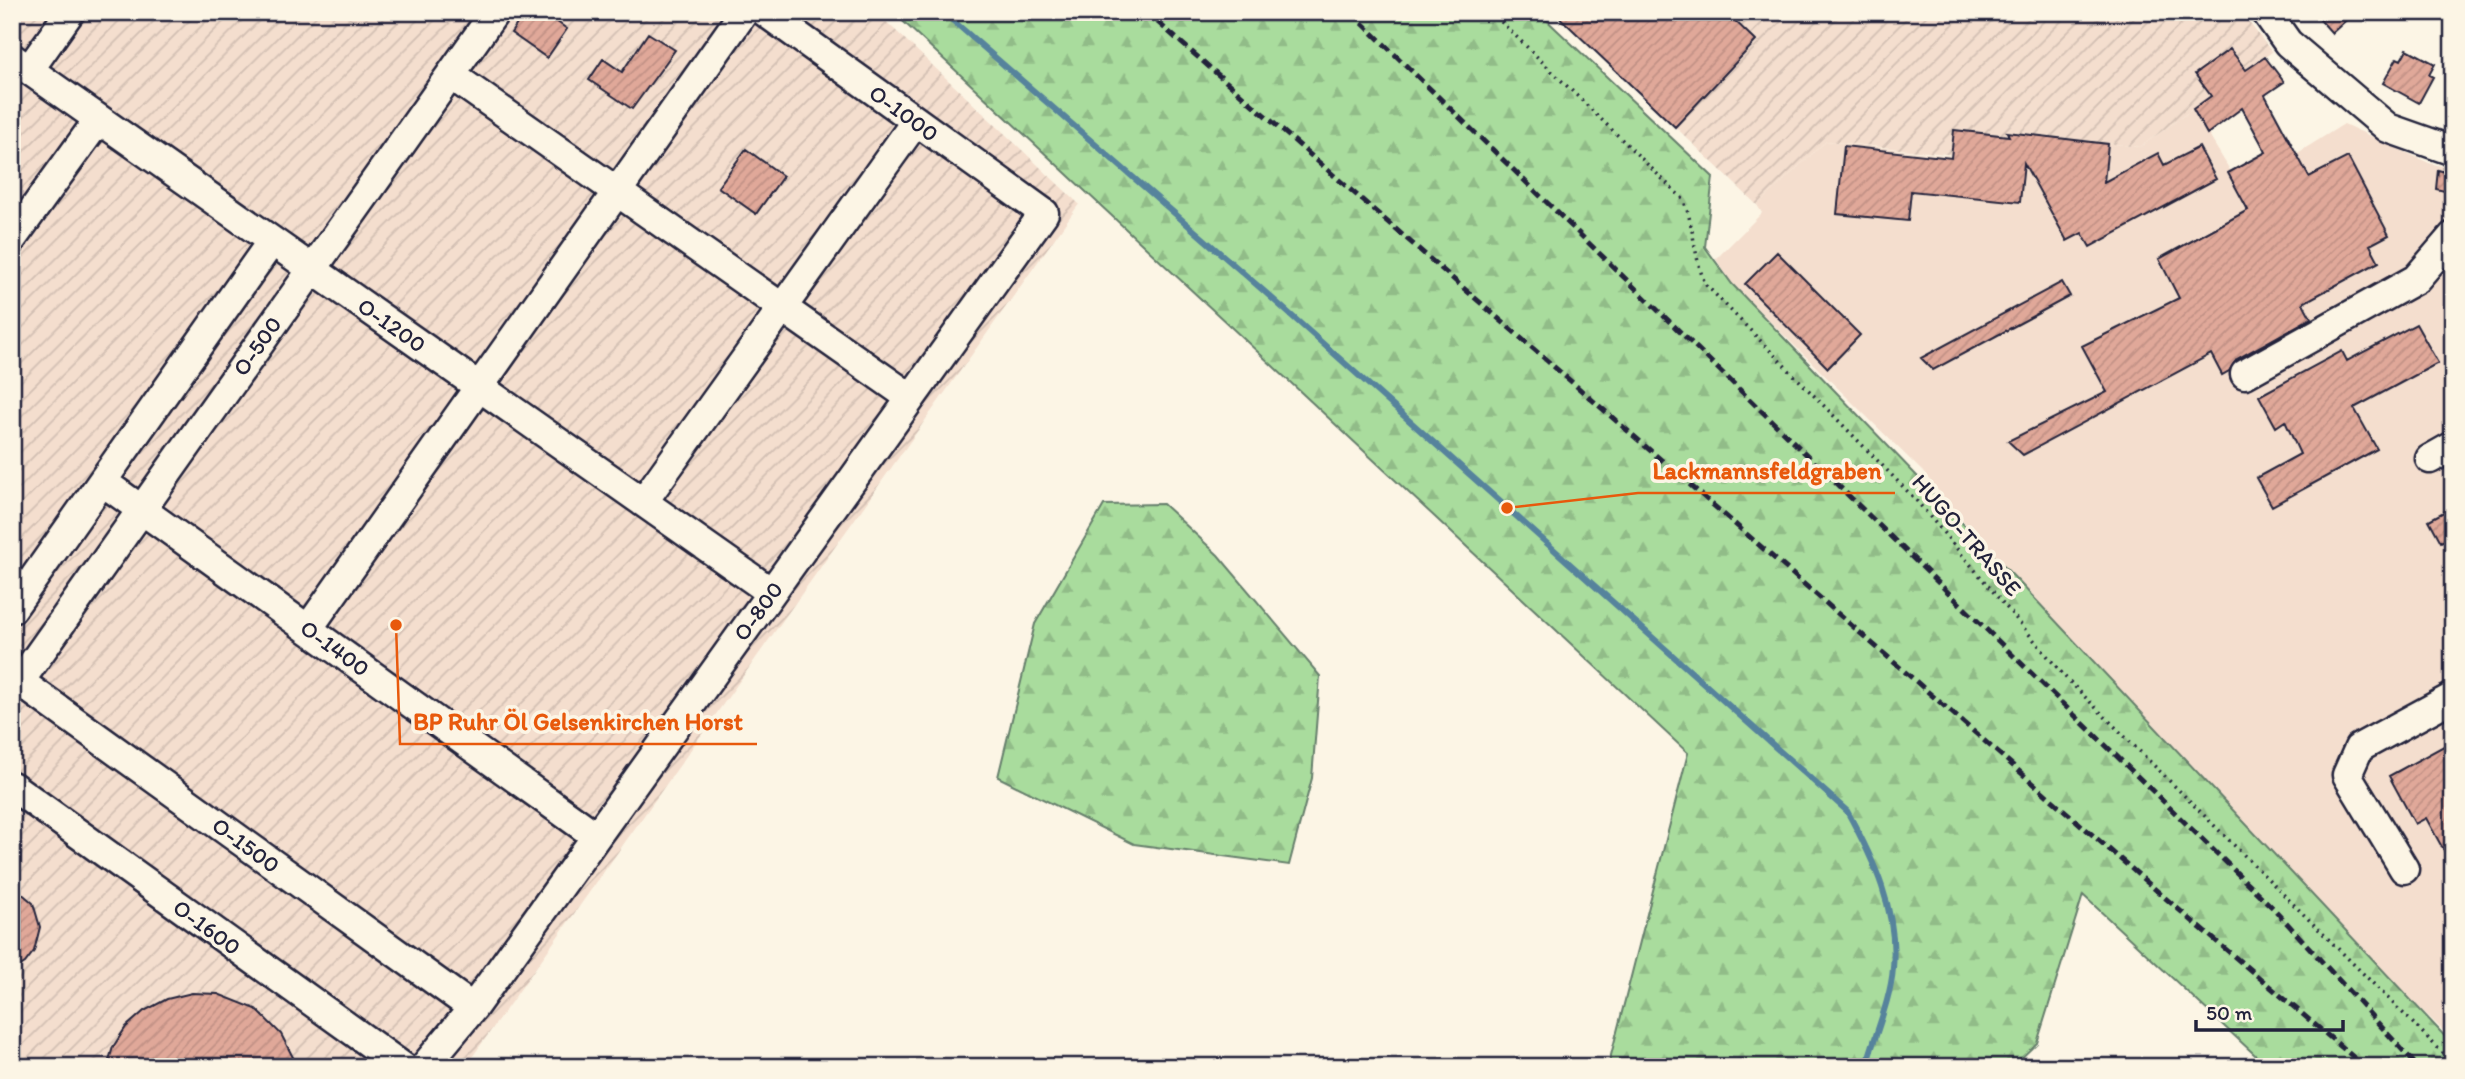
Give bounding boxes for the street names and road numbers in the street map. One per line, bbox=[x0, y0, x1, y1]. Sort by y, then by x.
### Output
street label: O-1000 bbox=[864, 78, 944, 148]
street label: O-1200 bbox=[352, 291, 432, 359]
street label: O-500 bbox=[227, 311, 287, 381]
street label: HUGO-TRASSE bbox=[1906, 468, 2028, 602]
street label: O-800 bbox=[727, 576, 789, 646]
street label: O-1400 bbox=[295, 614, 375, 682]
street label: O-1500 bbox=[207, 811, 285, 879]
street label: O-1600 bbox=[168, 893, 246, 961]

